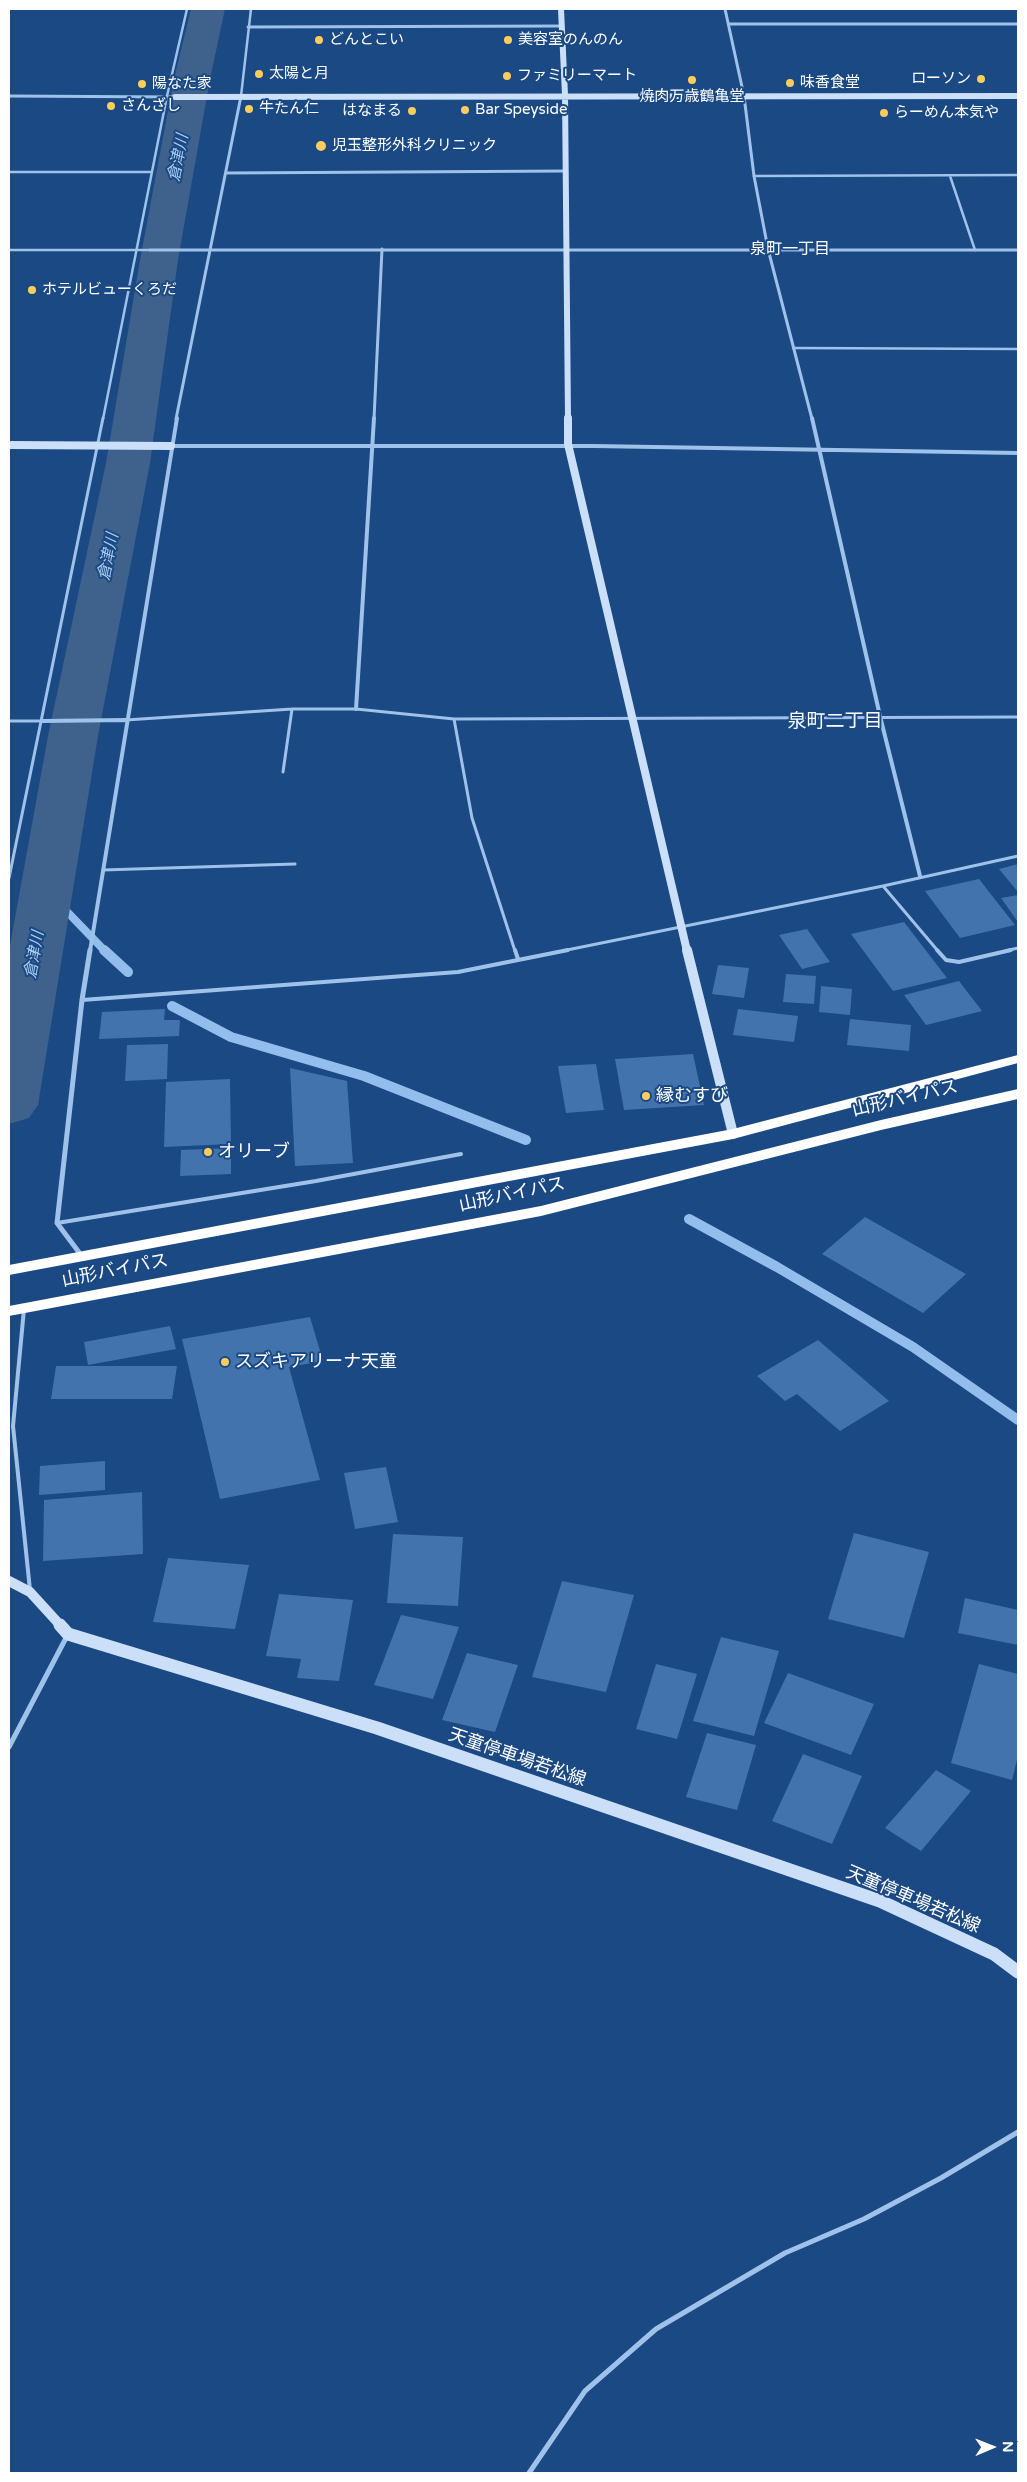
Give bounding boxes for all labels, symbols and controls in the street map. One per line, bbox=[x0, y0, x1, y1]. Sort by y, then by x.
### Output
place label: どんとこい bbox=[329, 31, 404, 49]
place label: 美容室のんのん bbox=[518, 31, 623, 49]
marker: どんとこい bbox=[313, 34, 325, 46]
marker: 美容室のんのん bbox=[502, 34, 514, 46]
place label: 太陽と月 bbox=[269, 65, 329, 83]
place label: ファミリーマート bbox=[517, 67, 637, 85]
marker: 太陽と月 bbox=[253, 68, 265, 80]
marker: ファミリーマート bbox=[501, 70, 513, 82]
place label: ローソン bbox=[911, 70, 971, 88]
marker: ローソン bbox=[975, 73, 987, 85]
marker: 焼肉万歳鶴亀堂 bbox=[686, 74, 698, 86]
place label: 味香食堂 bbox=[800, 74, 860, 92]
place label: 陽なた家 bbox=[152, 75, 212, 93]
marker: 味香食堂 bbox=[784, 77, 796, 89]
marker: 陽なた家 bbox=[136, 78, 148, 90]
place label: 焼肉万歳鶴亀堂 bbox=[640, 88, 744, 106]
place label: さんざし bbox=[121, 97, 181, 115]
marker: さんざし bbox=[105, 100, 117, 112]
place label: 牛たん仁 bbox=[259, 100, 319, 118]
place label: Bar Speyside bbox=[475, 101, 567, 119]
place label: はなまる bbox=[342, 102, 402, 120]
marker: 牛たん仁 bbox=[243, 103, 255, 115]
marker: Bar Speyside bbox=[459, 104, 471, 116]
place label: らーめん本気や bbox=[894, 104, 999, 122]
marker: はなまる bbox=[406, 105, 418, 117]
marker: らーめん本気や bbox=[878, 107, 890, 119]
water label: 倉津川 bbox=[165, 133, 193, 183]
place label: 児玉整形外科クリニック bbox=[332, 137, 497, 155]
marker: 児玉整形外科クリニック bbox=[314, 139, 328, 153]
district label: 泉町一丁目 bbox=[750, 240, 830, 260]
place label: ホテルビューくろだ bbox=[42, 281, 177, 299]
marker: ホテルビューくろだ bbox=[26, 284, 38, 296]
water label: 倉津川 bbox=[95, 532, 123, 582]
district label: 泉町二丁目 bbox=[788, 711, 882, 733]
water label: 倉津川 bbox=[21, 930, 49, 980]
street label: 山形バイパス bbox=[850, 1076, 960, 1122]
place label: 縁むすび bbox=[656, 1085, 728, 1107]
marker: 縁むすび bbox=[640, 1090, 652, 1102]
place label: オリーブ bbox=[218, 1141, 290, 1163]
marker: オリーブ bbox=[202, 1146, 214, 1158]
street label: 山形バイパス bbox=[457, 1173, 567, 1217]
street label: 山形バイパス bbox=[60, 1250, 170, 1292]
place label: スズキアリーナ天童 bbox=[235, 1351, 397, 1373]
marker: スズキアリーナ天童 bbox=[219, 1356, 231, 1368]
street label: 天童停車場若松線 bbox=[445, 1724, 589, 1792]
street label: 天童停車場若松線 bbox=[843, 1862, 983, 1938]
north arrow bbox=[967, 2422, 1017, 2472]
text: N bbox=[999, 2441, 1016, 2453]

